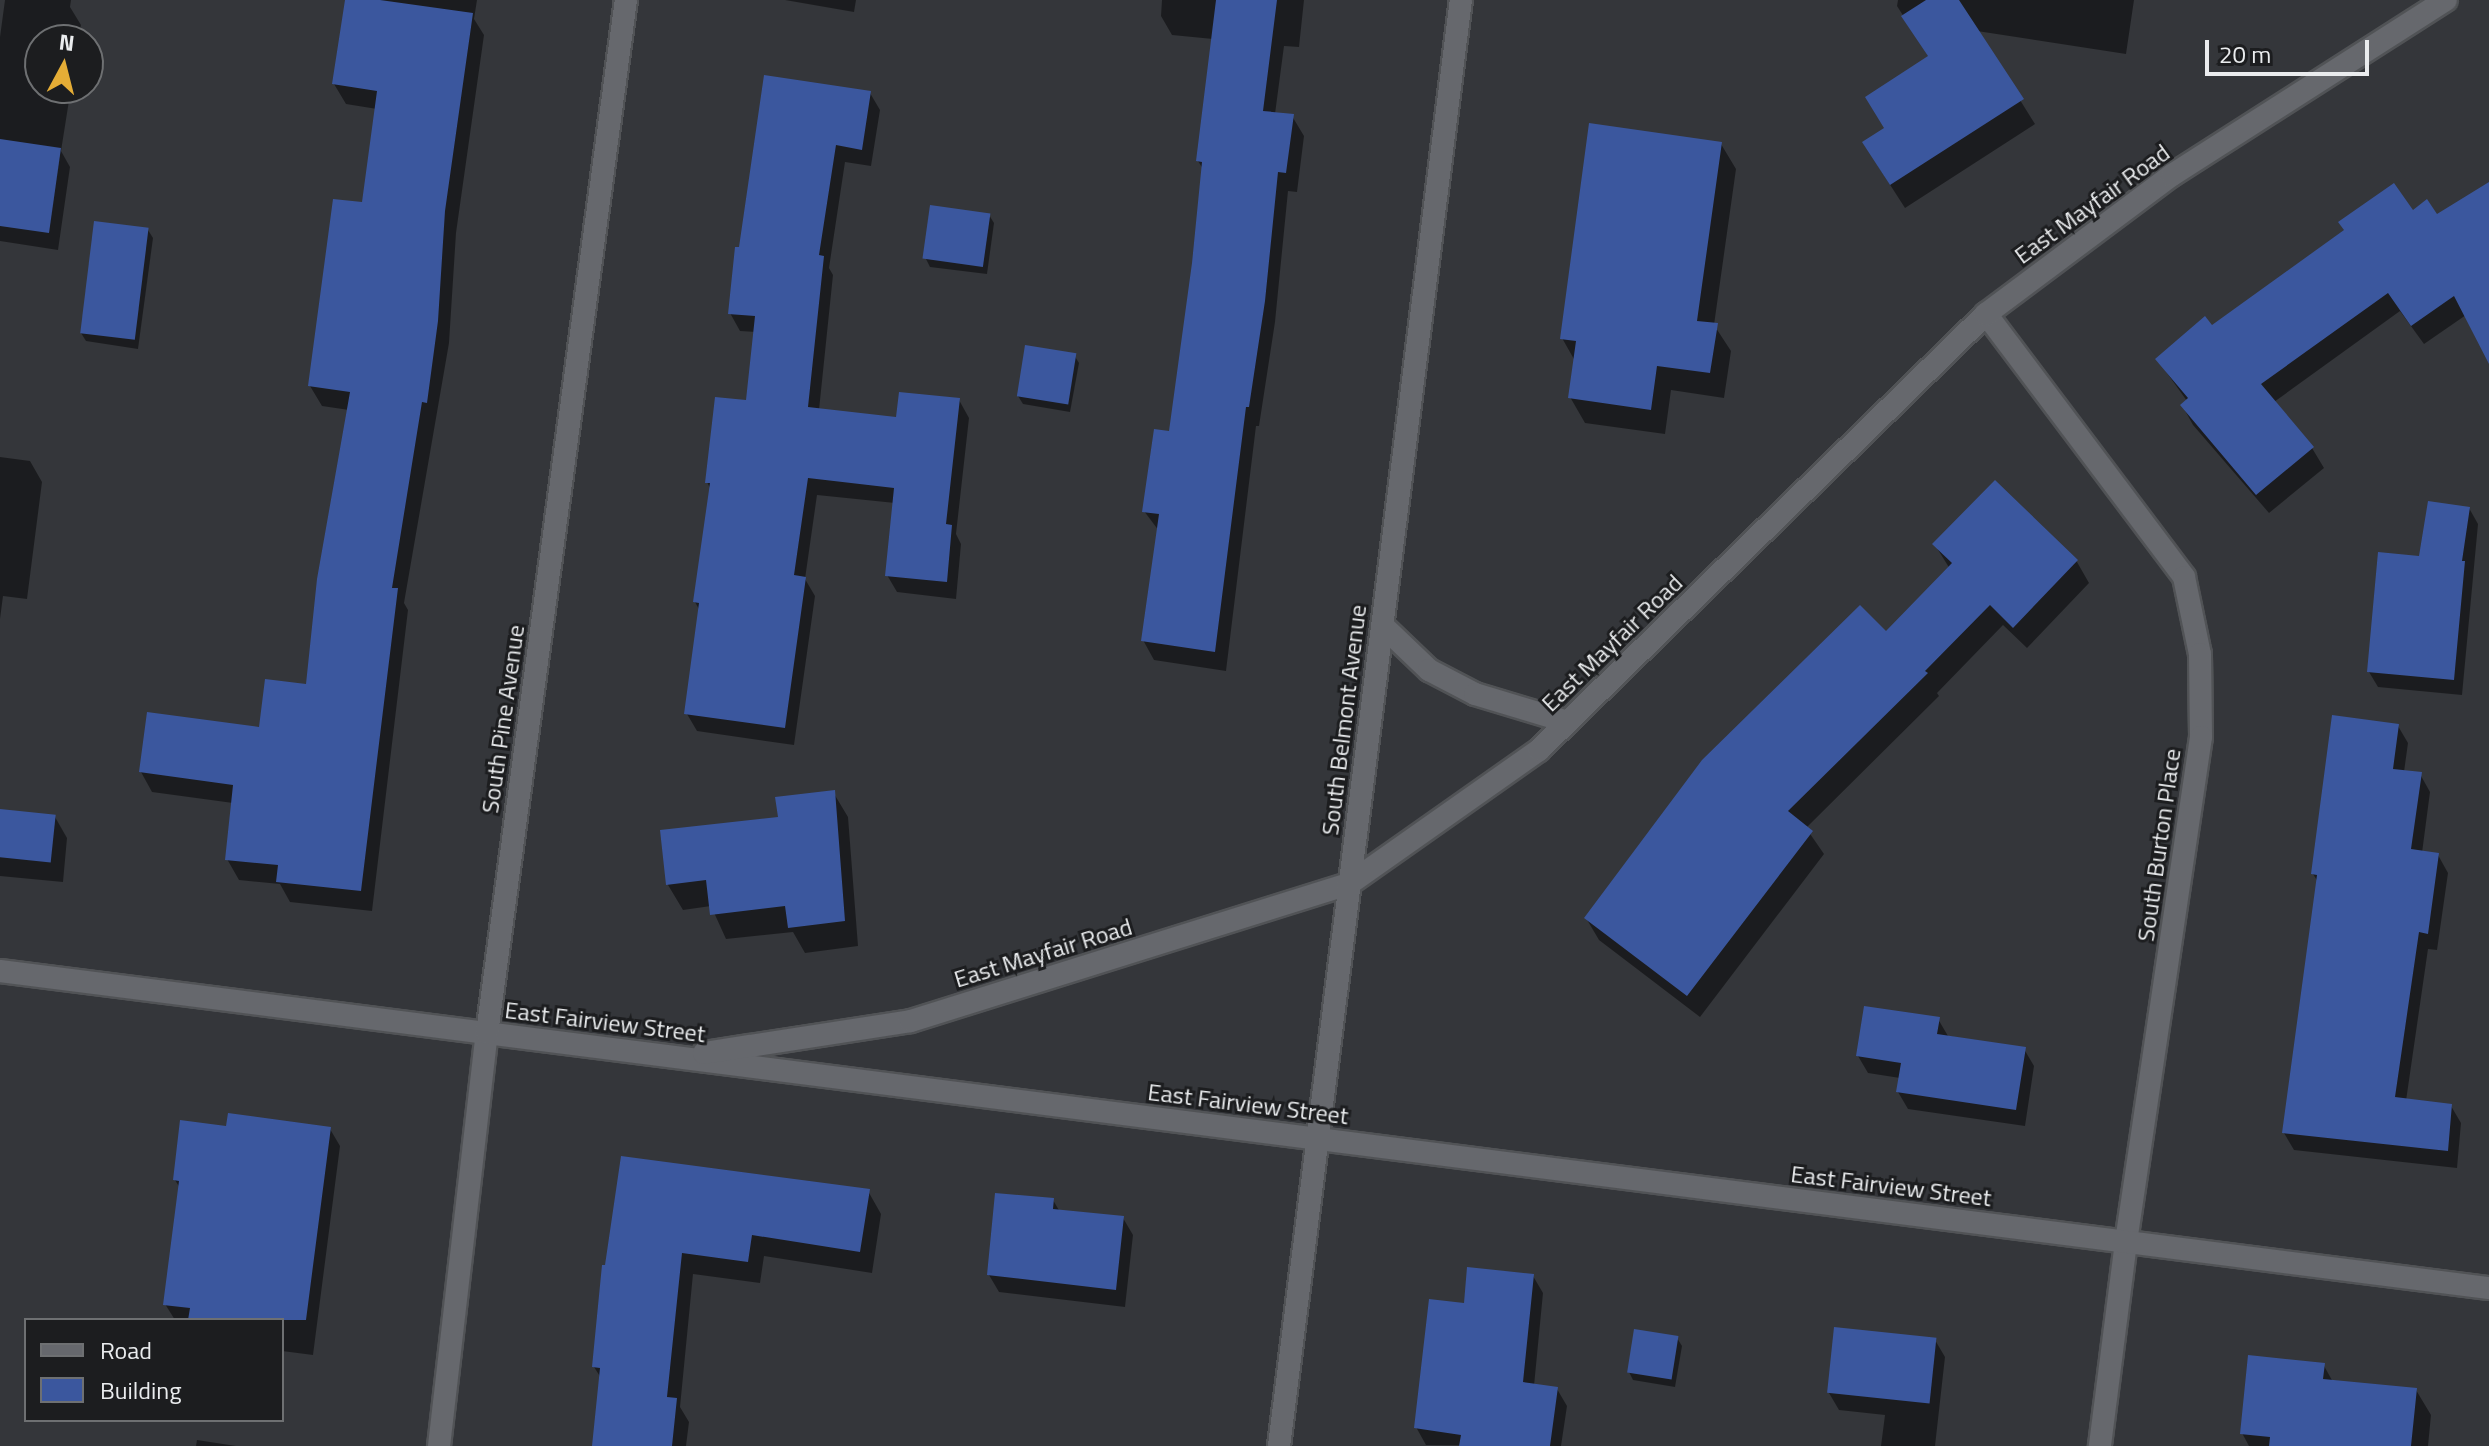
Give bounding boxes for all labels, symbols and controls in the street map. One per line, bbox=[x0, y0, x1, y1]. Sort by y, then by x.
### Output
north arrow bbox=[24, 24, 104, 104]
text: N bbox=[57, 24, 76, 60]
scale bar bbox=[2209, 24, 2373, 74]
text: 20 m bbox=[2219, 36, 2271, 72]
street label: East Mayfair Road bbox=[2009, 138, 2175, 270]
street label: East Mayfair Road bbox=[1536, 569, 1688, 717]
street label: South Belmont Avenue bbox=[1316, 603, 1372, 837]
street label: South Pine Avenue bbox=[476, 623, 530, 815]
street label: South Burton Place bbox=[2131, 747, 2187, 943]
street label: East Mayfair Road bbox=[951, 912, 1135, 994]
street label: East Fairview Street bbox=[503, 995, 707, 1049]
street label: East Fairview Street bbox=[1146, 1077, 1350, 1131]
street label: East Fairview Street bbox=[1789, 1159, 1993, 1213]
legend bbox=[24, 1318, 284, 1422]
text: Road bbox=[100, 1332, 152, 1368]
text: Building bbox=[100, 1372, 182, 1408]

